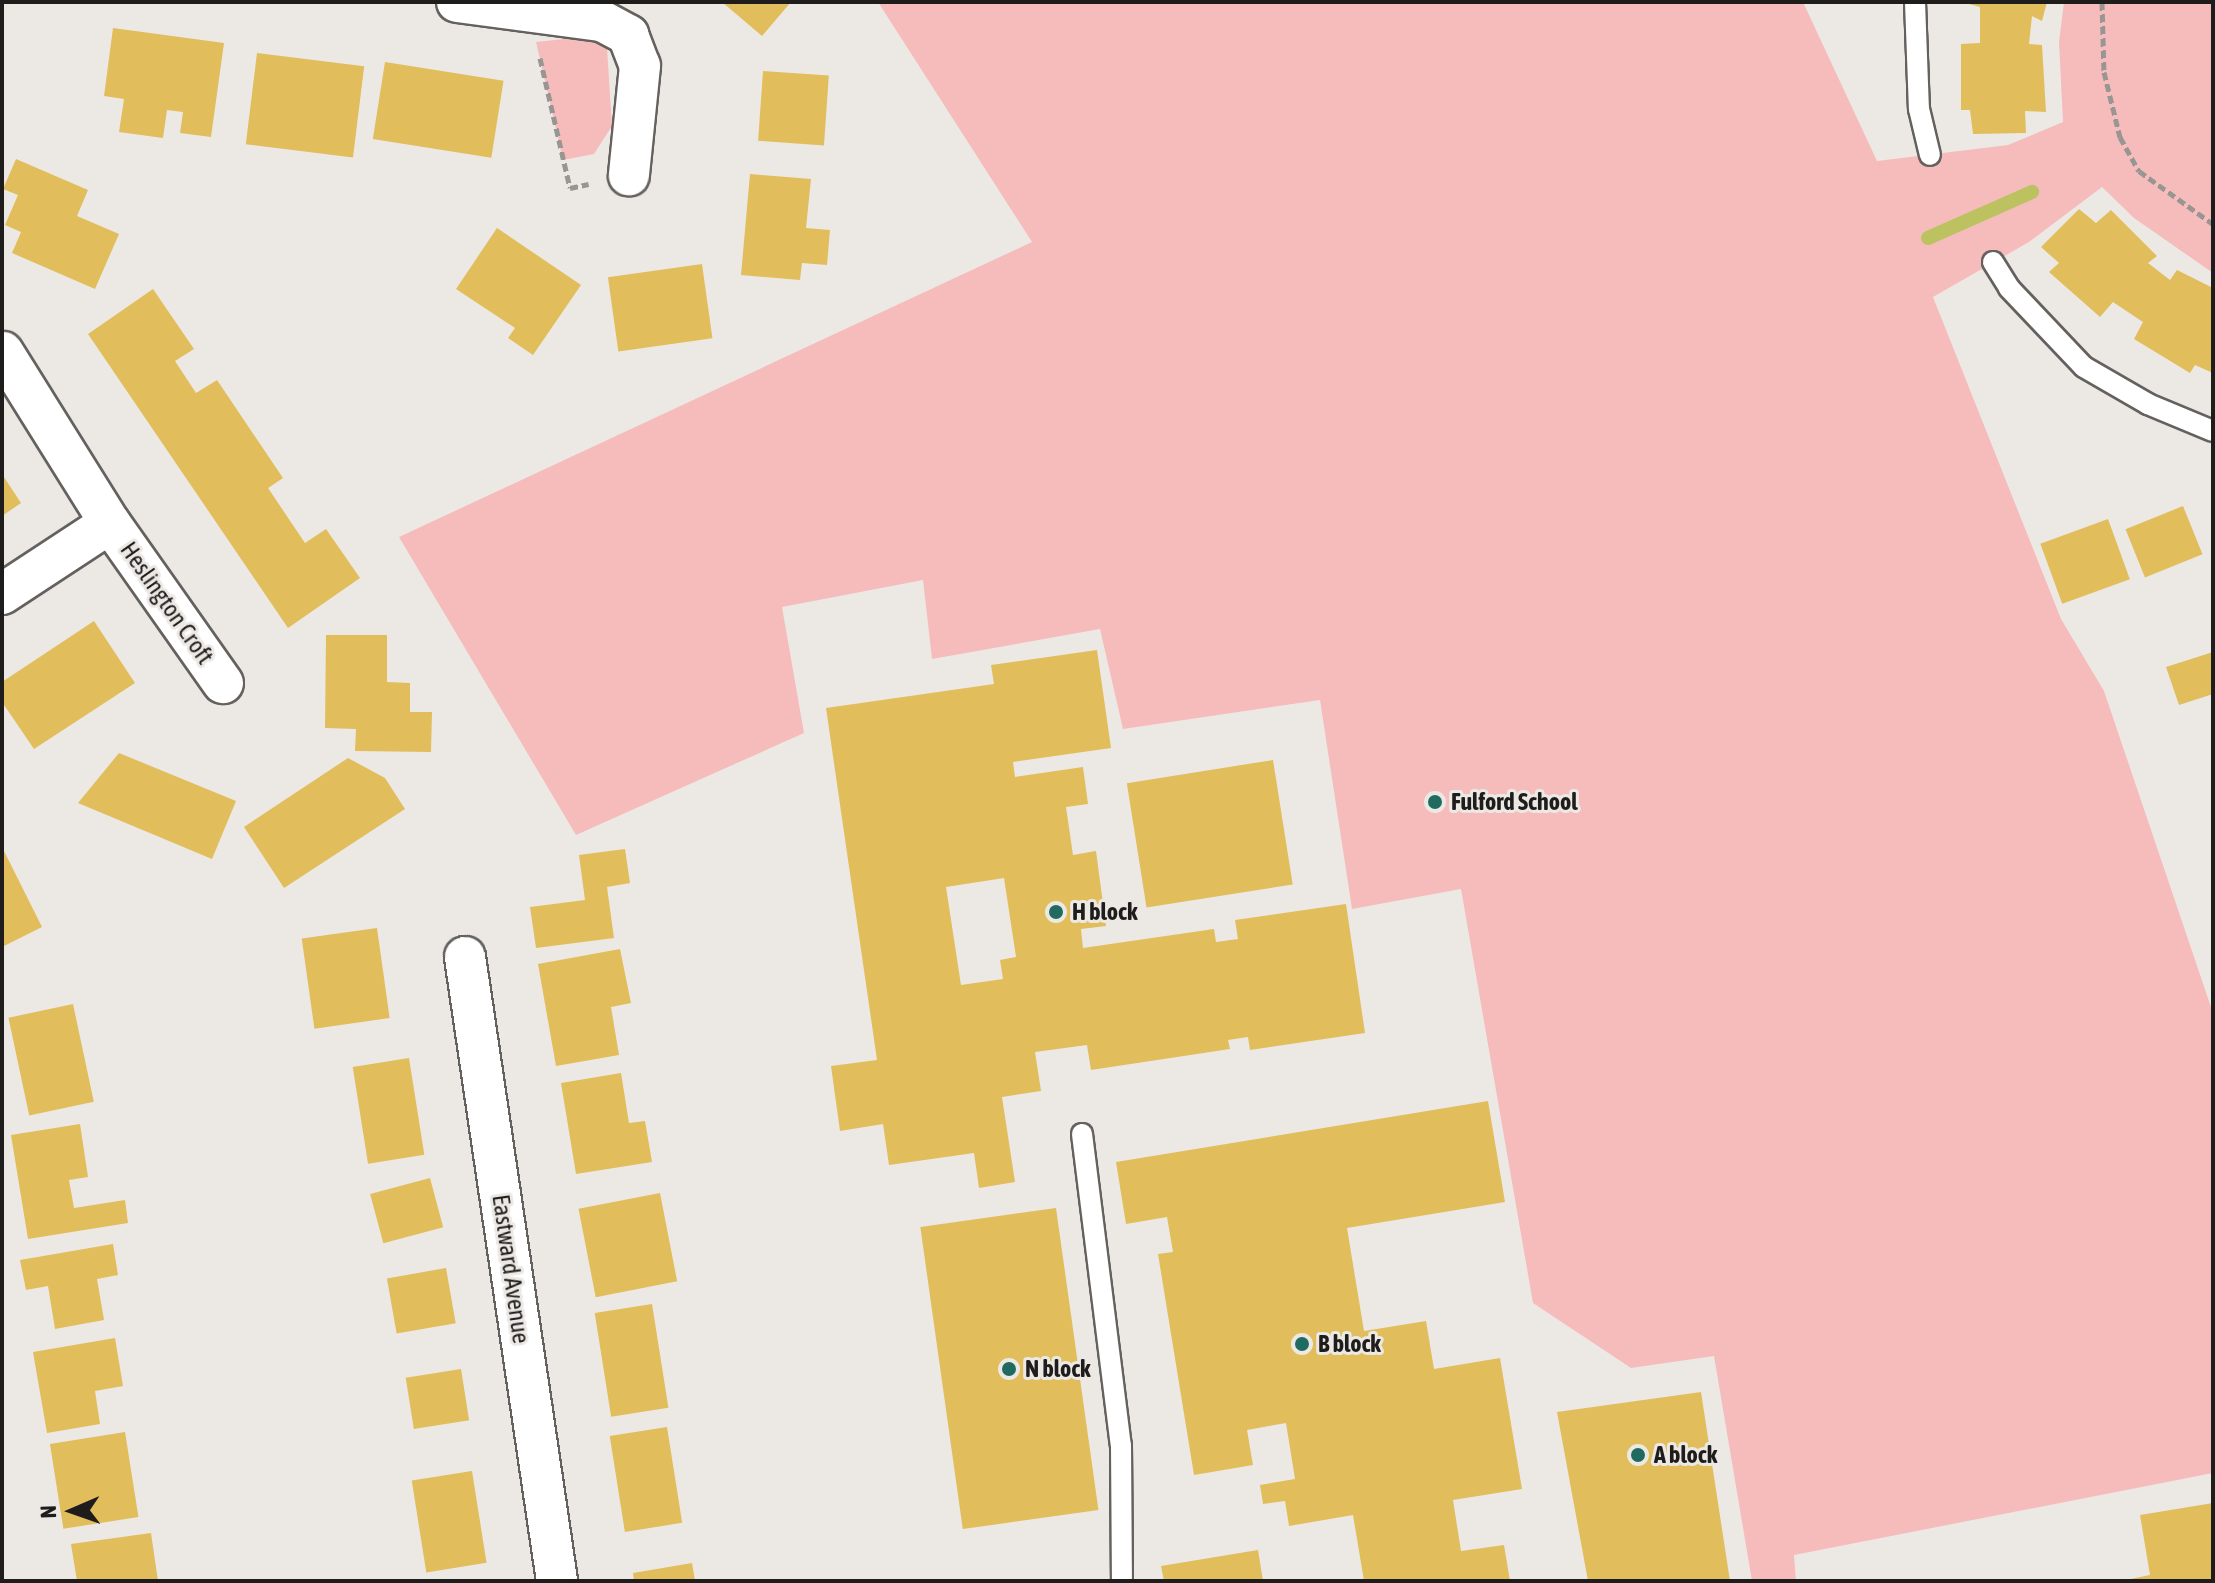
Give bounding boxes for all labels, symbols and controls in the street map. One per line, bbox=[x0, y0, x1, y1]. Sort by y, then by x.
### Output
street label: Heslington Croft bbox=[114, 536, 220, 670]
place label: Fulford School bbox=[1451, 788, 1578, 816]
marker: Fulford School bbox=[1426, 793, 1444, 811]
place label: H block bbox=[1072, 898, 1137, 926]
marker: H block bbox=[1047, 903, 1065, 921]
street label: Eastward Avenue bbox=[486, 1193, 536, 1345]
place label: B block bbox=[1318, 1330, 1381, 1358]
marker: B block bbox=[1293, 1335, 1311, 1353]
place label: N block bbox=[1025, 1355, 1091, 1383]
marker: N block bbox=[1000, 1360, 1018, 1378]
place label: A block bbox=[1654, 1441, 1717, 1469]
marker: A block bbox=[1629, 1446, 1647, 1464]
north arrow bbox=[32, 1471, 112, 1551]
text: N bbox=[35, 1505, 61, 1519]

